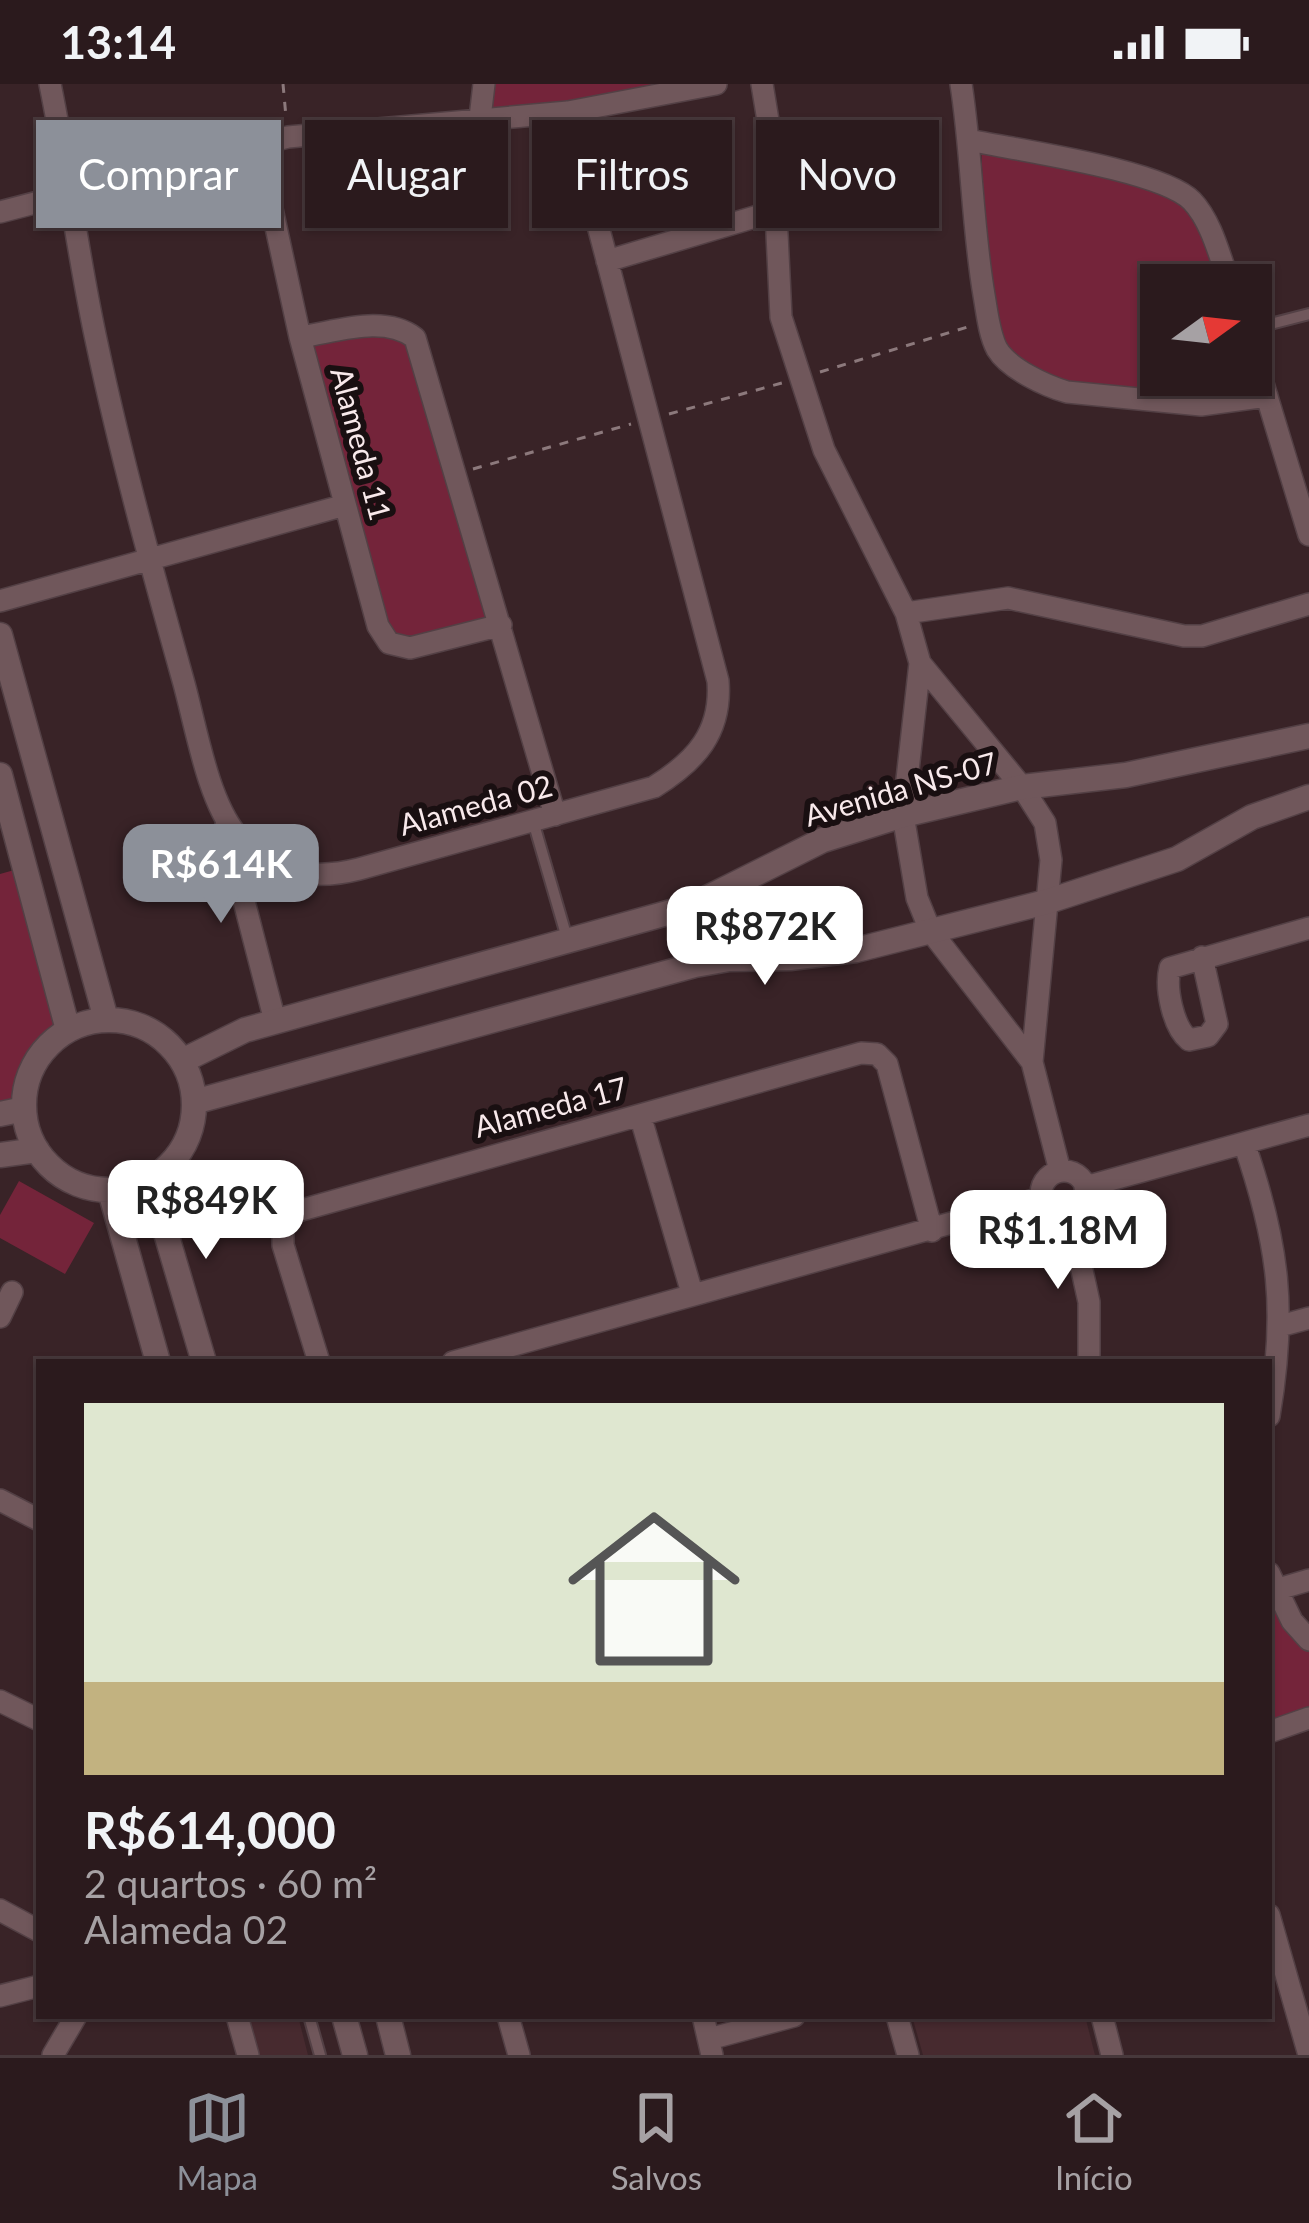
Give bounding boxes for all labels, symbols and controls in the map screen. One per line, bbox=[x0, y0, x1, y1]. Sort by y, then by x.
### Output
text: 13:14 bbox=[60, 15, 176, 69]
chip: Comprar bbox=[36, 120, 281, 228]
chip: Alugar bbox=[305, 120, 508, 228]
chip: Filtros bbox=[532, 120, 732, 228]
chip: Novo bbox=[756, 120, 939, 228]
north arrow bbox=[1140, 264, 1272, 396]
map controls bbox=[1140, 264, 1272, 396]
street label: Alameda 11 bbox=[324, 363, 400, 524]
street label: Avenida NS-07 bbox=[800, 743, 1001, 833]
street label: Alameda 02 bbox=[395, 766, 556, 842]
pin: R$614K bbox=[123, 824, 319, 926]
text: R$614K bbox=[150, 840, 292, 886]
pin: R$872K bbox=[667, 886, 863, 988]
text: R$872K bbox=[694, 902, 836, 948]
street label: Alameda 17 bbox=[470, 1068, 631, 1144]
pin: R$849K bbox=[108, 1160, 304, 1262]
text: R$849K bbox=[135, 1176, 277, 1222]
pin: R$1.18M bbox=[947, 1190, 1169, 1292]
text: R$1.18M bbox=[977, 1206, 1139, 1252]
icon: home bbox=[546, 1481, 762, 1697]
text: R$614,000 bbox=[84, 1799, 336, 1860]
text: 2 quartos · 60 m² bbox=[84, 1860, 377, 1906]
text: Alameda 02 bbox=[84, 1906, 288, 1952]
tab: Mapa bbox=[176, 2085, 258, 2197]
tab: Salvos bbox=[611, 2085, 702, 2197]
tab: Início bbox=[1055, 2085, 1133, 2197]

